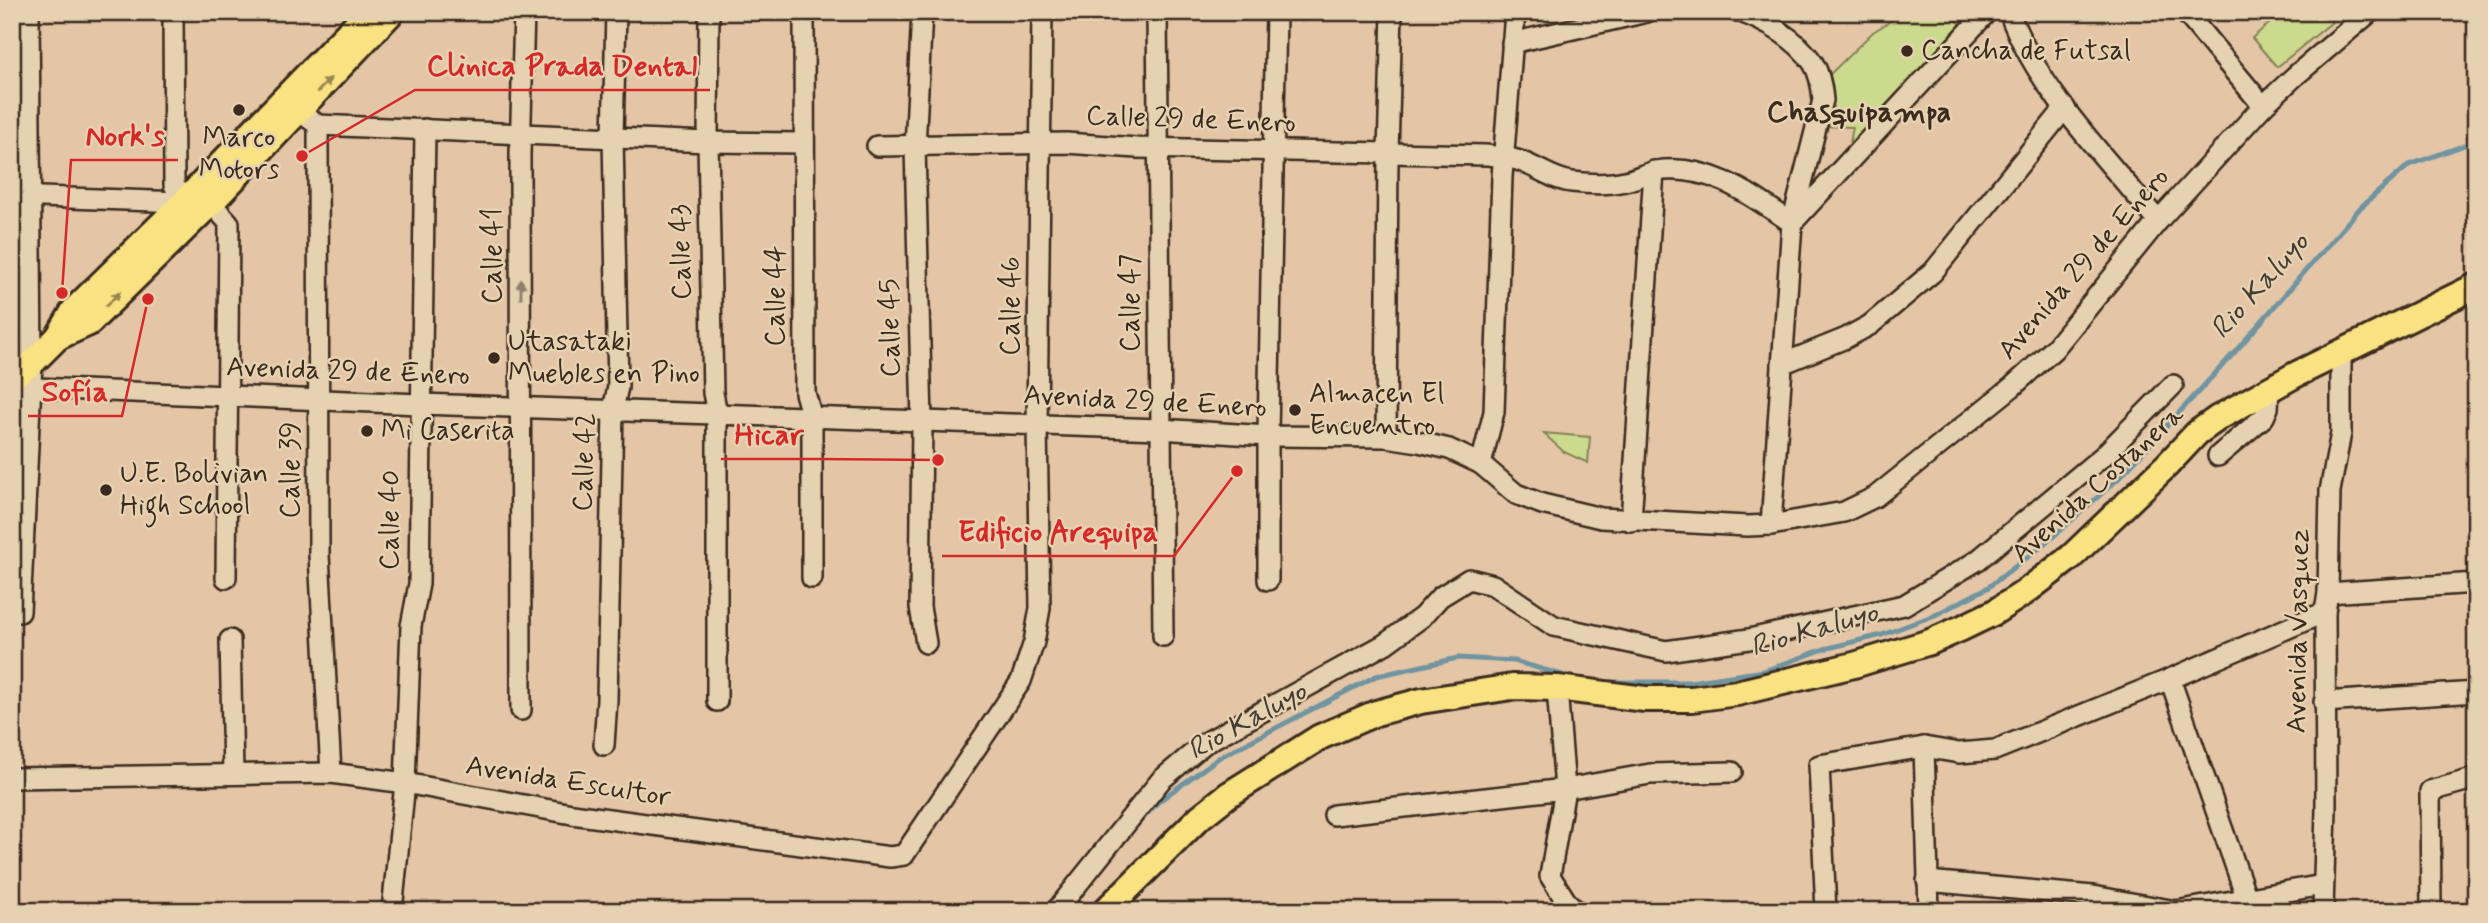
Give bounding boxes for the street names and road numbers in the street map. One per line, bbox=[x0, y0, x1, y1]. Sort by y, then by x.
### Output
street label: Calle 29 de Enero bbox=[1085, 98, 1297, 142]
street label: Avenida 29 de Enero bbox=[1990, 160, 2178, 368]
street label: Calle 43 bbox=[663, 204, 701, 300]
street label: Calle 41 bbox=[475, 208, 512, 304]
street label: Calle 44 bbox=[758, 245, 795, 347]
street label: Calle 47 bbox=[1113, 254, 1150, 352]
street label: Calle 46 bbox=[993, 256, 1030, 356]
street label: Calle 45 bbox=[872, 278, 910, 378]
street label: Avenida 29 de Enero bbox=[226, 349, 470, 395]
street label: Avenida 29 de Enero bbox=[1022, 377, 1268, 427]
street label: Avenida Costanera bbox=[2004, 397, 2192, 572]
street label: Calle 42 bbox=[565, 412, 605, 512]
street label: Calle 39 bbox=[273, 421, 310, 519]
street label: Calle 40 bbox=[372, 470, 410, 570]
street label: Avenida Vasquez bbox=[2279, 528, 2319, 734]
street label: Avenida Escultor bbox=[463, 748, 673, 817]

